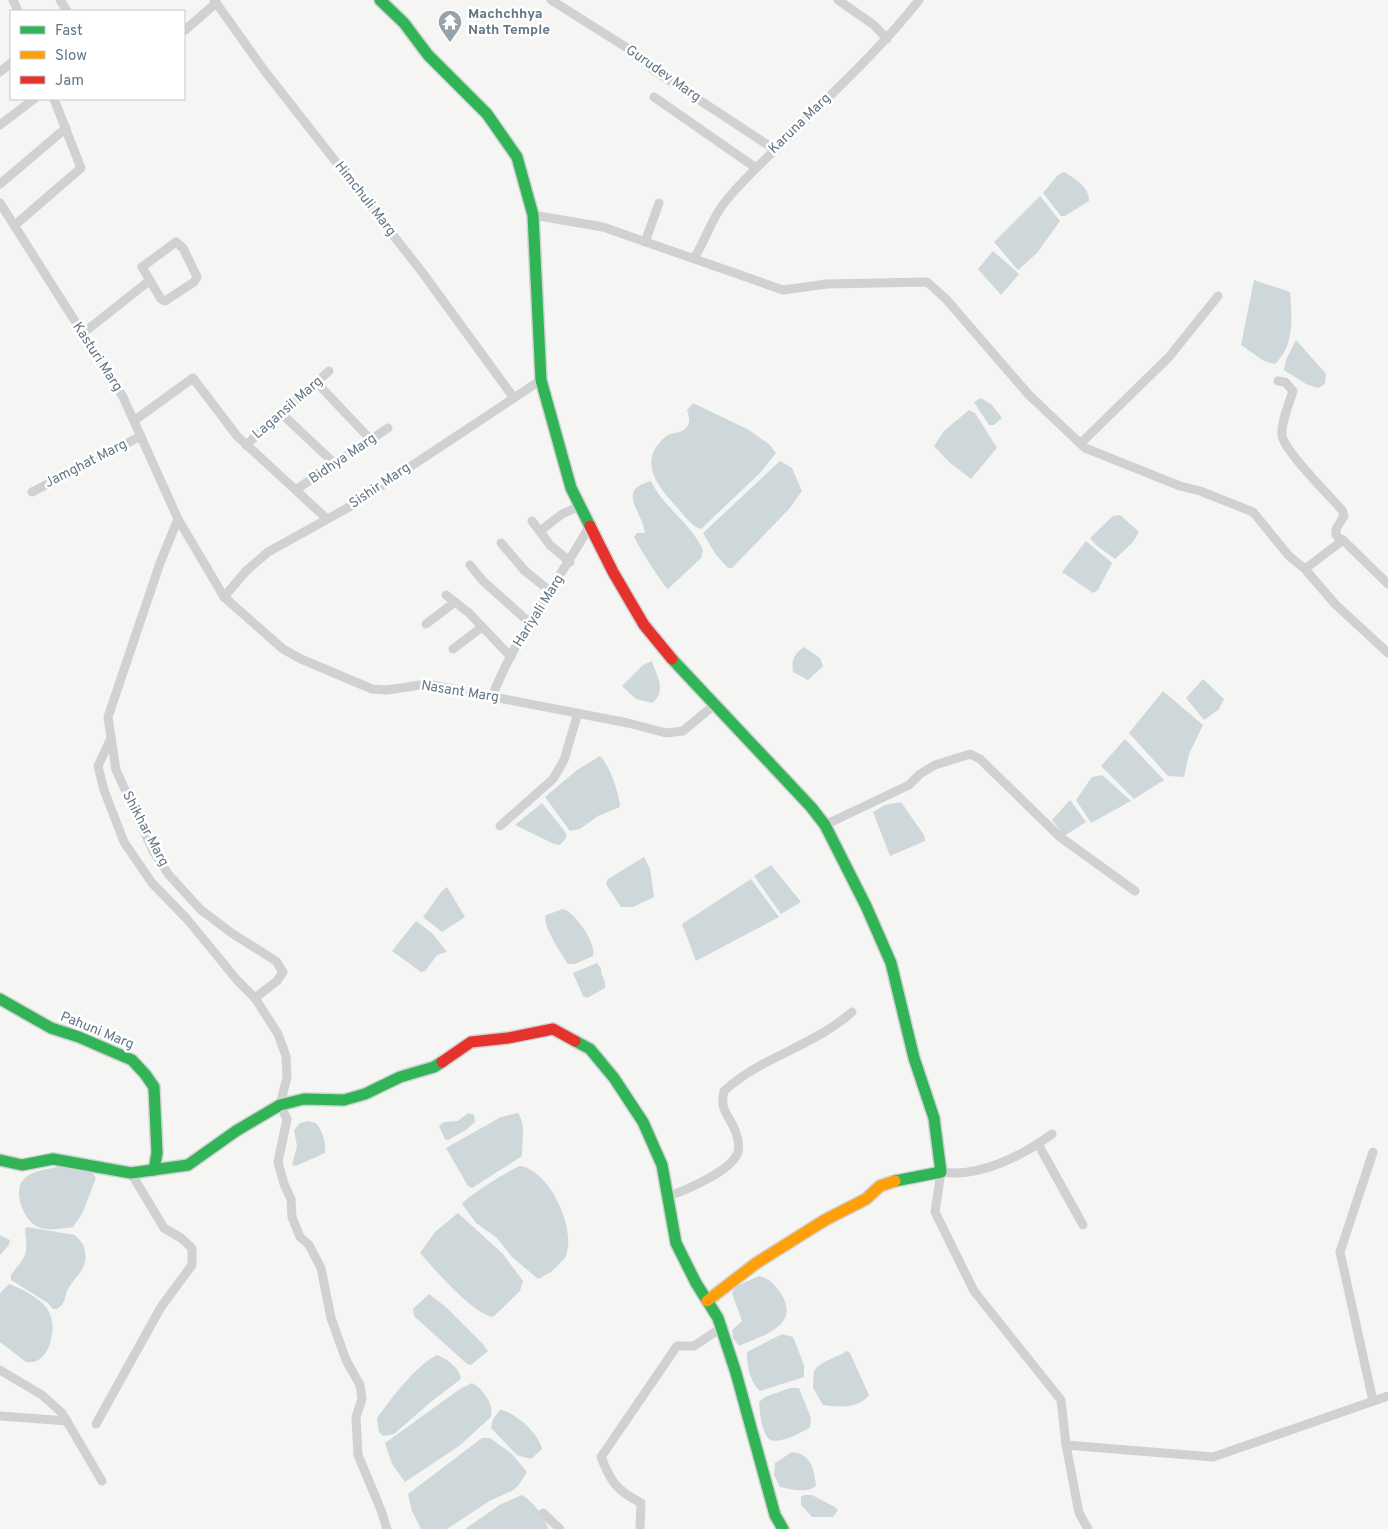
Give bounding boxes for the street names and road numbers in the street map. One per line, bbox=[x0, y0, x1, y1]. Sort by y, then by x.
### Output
street label: Gurudev Marg bbox=[622, 42, 704, 106]
street label: Karuna Marg bbox=[765, 90, 835, 158]
street label: Himchuli Marg bbox=[331, 158, 399, 240]
street label: Kasturi Marg bbox=[68, 319, 126, 395]
street label: Lagansil Marg bbox=[249, 373, 327, 443]
street label: Bidhya Marg bbox=[306, 430, 380, 488]
street label: Jamghat Marg bbox=[42, 436, 130, 492]
street label: Sishir Marg bbox=[346, 459, 414, 513]
street label: Hariyali Marg bbox=[510, 572, 568, 650]
street label: Nasant Marg bbox=[420, 677, 500, 707]
street label: Shikhar Marg bbox=[118, 788, 172, 870]
street label: Pahuni Marg bbox=[58, 1009, 136, 1053]

